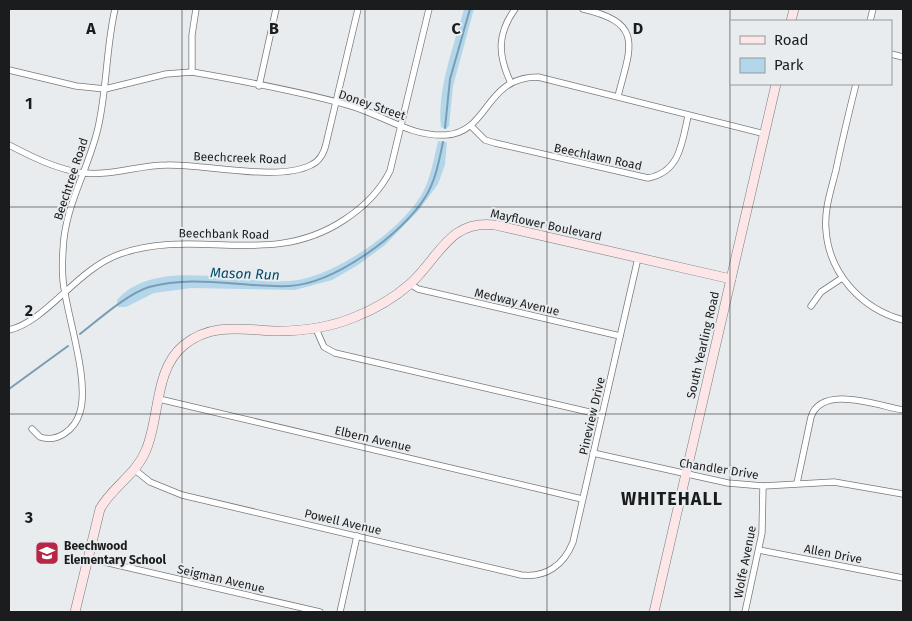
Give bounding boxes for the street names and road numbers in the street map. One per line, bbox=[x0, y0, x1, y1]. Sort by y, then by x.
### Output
street label: Doney Street bbox=[337, 87, 408, 123]
street label: Beechtree Road bbox=[51, 136, 91, 222]
street label: Beechlawn Road bbox=[553, 141, 643, 173]
street label: Beechcreek Road bbox=[193, 149, 287, 167]
street label: Mayflower Boulevard bbox=[489, 206, 603, 244]
street label: Beechbank Road bbox=[179, 226, 269, 242]
street label: Medway Avenue bbox=[473, 285, 561, 319]
street label: South Yearling Road bbox=[684, 290, 722, 400]
street label: Pineview Drive bbox=[576, 376, 608, 456]
street label: Elbern Avenue bbox=[333, 423, 413, 455]
street label: Chandler Drive bbox=[678, 456, 760, 482]
street label: Powell Avenue bbox=[303, 506, 383, 538]
street label: Wolfe Avenue bbox=[731, 524, 759, 600]
street label: Allen Drive bbox=[803, 542, 863, 566]
street label: Seigman Avenue bbox=[176, 562, 266, 596]

